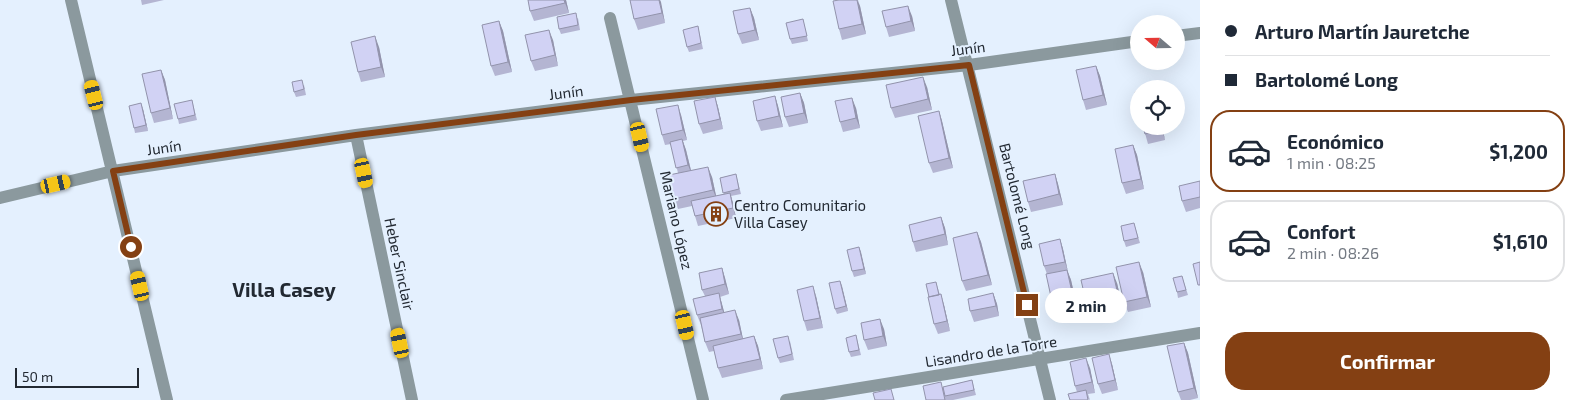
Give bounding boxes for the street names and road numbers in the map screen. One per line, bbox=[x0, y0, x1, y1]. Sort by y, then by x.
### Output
street label: Junín bbox=[950, 37, 986, 59]
street label: Junín bbox=[548, 81, 584, 103]
street label: Junín bbox=[146, 136, 182, 158]
street label: Bartolomé Long bbox=[996, 141, 1040, 251]
street label: Mariano López bbox=[657, 169, 697, 271]
street label: Heber Sinclair bbox=[381, 216, 419, 312]
street label: Lisandro de la Torre bbox=[924, 332, 1058, 370]

